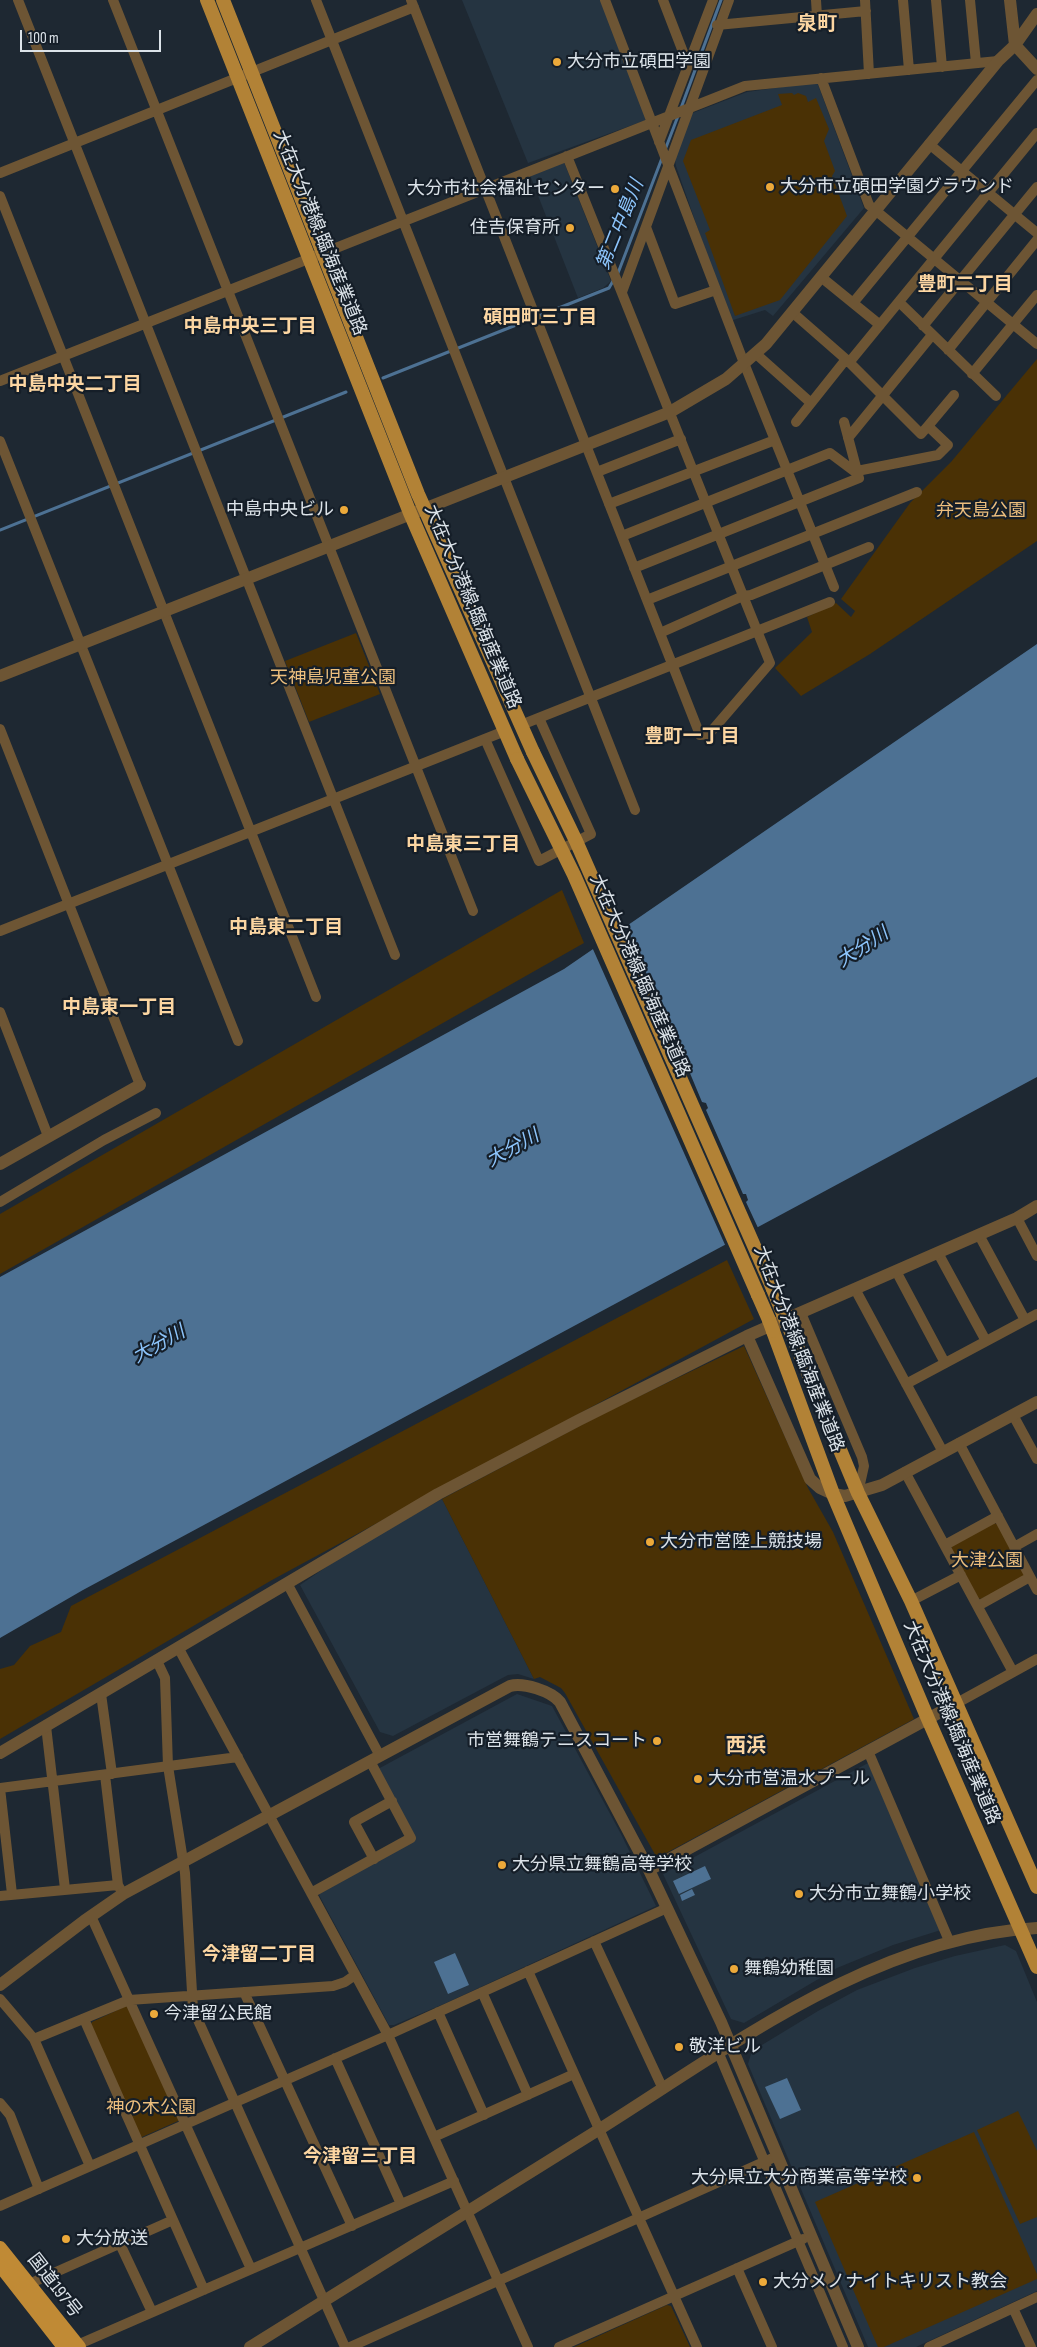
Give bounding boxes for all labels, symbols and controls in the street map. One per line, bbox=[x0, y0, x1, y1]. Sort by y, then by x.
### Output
district label: 泉町 bbox=[797, 13, 837, 37]
scale bar bbox=[22, 20, 164, 52]
text: 100 m bbox=[28, 29, 59, 48]
place label: 大分市立碩田学園 bbox=[567, 51, 711, 73]
marker: 大分市立碩田学園 bbox=[551, 56, 563, 68]
street label: 大在大分港線;臨海産業道路 bbox=[268, 127, 370, 339]
place label: 大分市立碩田学園グラウンド bbox=[780, 176, 1014, 198]
water label: 第二中島川 bbox=[593, 177, 649, 273]
place label: 大分市社会福祉センター bbox=[407, 178, 605, 200]
marker: 大分市立碩田学園グラウンド bbox=[764, 181, 776, 193]
marker: 大分市社会福祉センター bbox=[609, 183, 621, 195]
place label: 住吉保育所 bbox=[470, 217, 560, 239]
marker: 住吉保育所 bbox=[564, 222, 576, 234]
district label: 豊町二丁目 bbox=[918, 274, 1012, 296]
district label: 碩田町三丁目 bbox=[483, 307, 597, 329]
district label: 中島中央三丁目 bbox=[184, 316, 316, 338]
district label: 中島中央二丁目 bbox=[9, 374, 141, 396]
place label: 中島中央ビル bbox=[226, 499, 334, 521]
park label: 弁天島公園 bbox=[936, 500, 1026, 522]
street label: 大在大分港線;臨海産業道路 bbox=[419, 502, 525, 712]
marker: 中島中央ビル bbox=[338, 504, 350, 516]
park label: 天神島児童公園 bbox=[270, 667, 396, 689]
district label: 豊町一丁目 bbox=[645, 726, 739, 748]
district label: 中島東三丁目 bbox=[406, 834, 520, 856]
street label: 大在大分港線;臨海産業道路 bbox=[584, 871, 694, 1081]
district label: 中島東二丁目 bbox=[229, 917, 343, 939]
water label: 大分川 bbox=[833, 923, 893, 973]
district label: 中島東一丁目 bbox=[62, 997, 176, 1019]
water label: 大分川 bbox=[483, 1125, 543, 1173]
street label: 大在大分港線;臨海産業道路 bbox=[749, 1243, 847, 1455]
water label: 大分川 bbox=[129, 1321, 189, 1369]
place label: 大分市営陸上競技場 bbox=[660, 1531, 822, 1553]
marker: 大分市営陸上競技場 bbox=[644, 1536, 656, 1548]
park label: 大津公園 bbox=[951, 1550, 1023, 1572]
street label: 大在大分港線;臨海産業道路 bbox=[898, 1618, 1004, 1828]
place label: 市営舞鶴テニスコート bbox=[467, 1730, 647, 1752]
marker: 市営舞鶴テニスコート bbox=[651, 1735, 663, 1747]
district label: 西浜 bbox=[726, 1735, 766, 1759]
place label: 大分市営温水プール bbox=[708, 1768, 870, 1790]
marker: 大分市営温水プール bbox=[692, 1773, 704, 1785]
place label: 大分県立舞鶴高等学校 bbox=[512, 1854, 692, 1876]
marker: 大分県立舞鶴高等学校 bbox=[496, 1859, 508, 1871]
place label: 大分市立舞鶴小学校 bbox=[809, 1883, 971, 1905]
marker: 大分市立舞鶴小学校 bbox=[793, 1888, 805, 1900]
district label: 今津留二丁目 bbox=[202, 1944, 316, 1966]
place label: 舞鶴幼稚園 bbox=[744, 1958, 834, 1980]
marker: 舞鶴幼稚園 bbox=[728, 1963, 740, 1975]
place label: 今津留公民館 bbox=[164, 2003, 272, 2025]
marker: 今津留公民館 bbox=[148, 2008, 160, 2020]
place label: 敬洋ビル bbox=[689, 2036, 761, 2058]
marker: 敬洋ビル bbox=[673, 2041, 685, 2053]
park label: 神の木公園 bbox=[106, 2097, 196, 2119]
district label: 今津留三丁目 bbox=[303, 2146, 417, 2168]
place label: 大分県立大分商業高等学校 bbox=[691, 2167, 907, 2189]
marker: 大分県立大分商業高等学校 bbox=[911, 2172, 923, 2184]
place label: 大分放送 bbox=[76, 2228, 148, 2250]
marker: 大分放送 bbox=[60, 2233, 72, 2245]
street label: 国道197号 bbox=[22, 2250, 86, 2322]
place label: 大分メノナイトキリスト教会 bbox=[773, 2271, 1007, 2293]
marker: 大分メノナイトキリスト教会 bbox=[757, 2276, 769, 2288]

